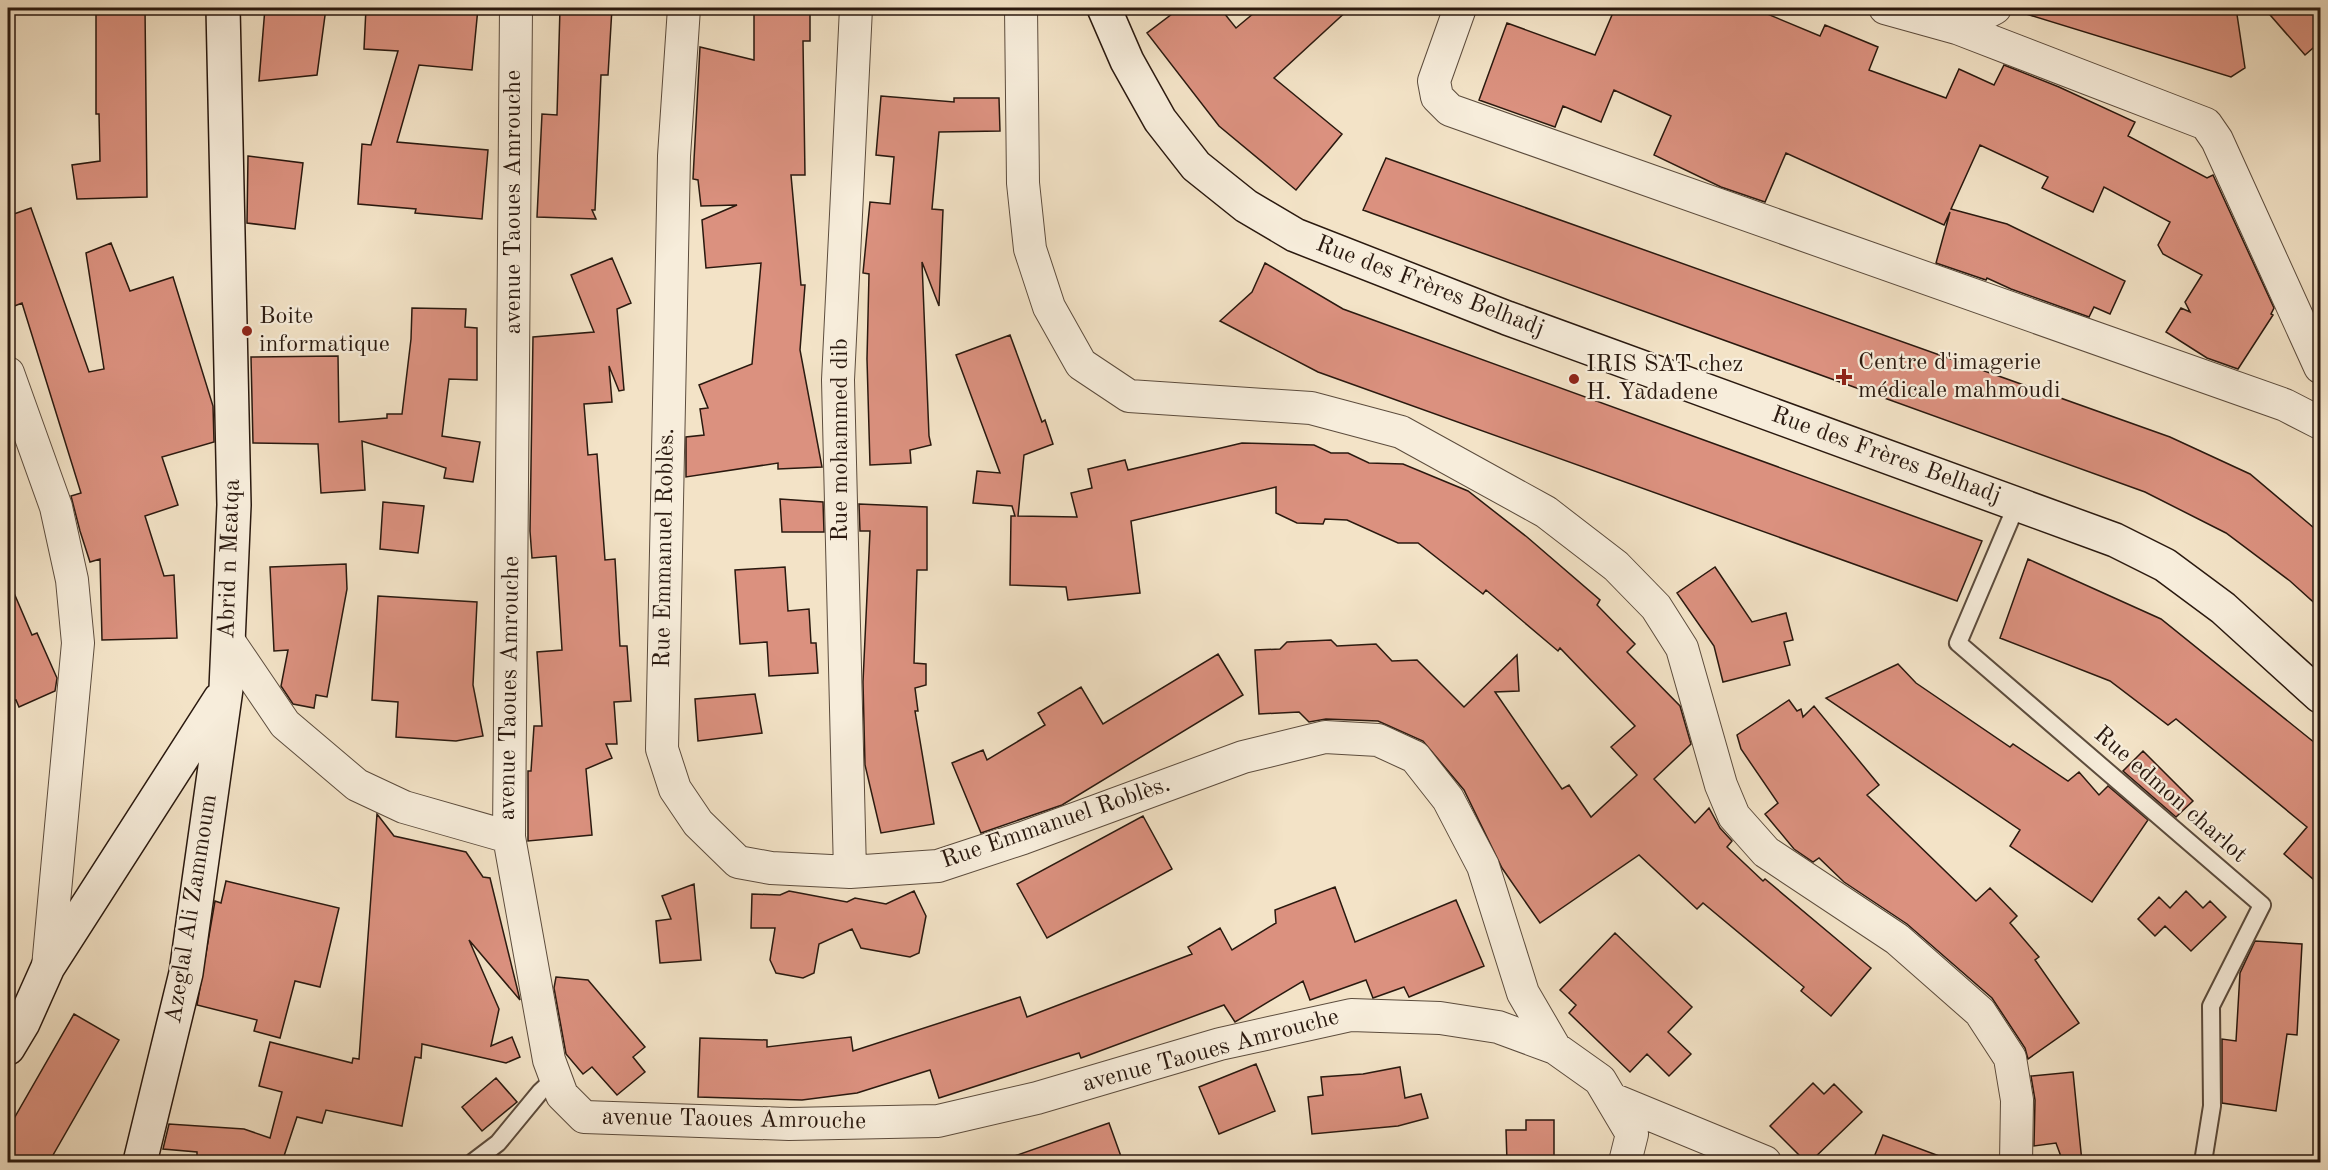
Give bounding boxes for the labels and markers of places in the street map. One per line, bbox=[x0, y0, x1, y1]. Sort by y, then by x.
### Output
place label: Boite informatique bbox=[259, 305, 390, 357]
marker: Boite informatique bbox=[240, 324, 254, 338]
place label: Centre d'imagerie médicale mahmoudi bbox=[1858, 351, 2060, 403]
place label: IRIS SAT chez H. Yadadene bbox=[1586, 353, 1743, 405]
marker: Centre d'imagerie médicale mahmoudi bbox=[1835, 368, 1853, 386]
marker: IRIS SAT chez H. Yadadene bbox=[1567, 372, 1581, 386]

